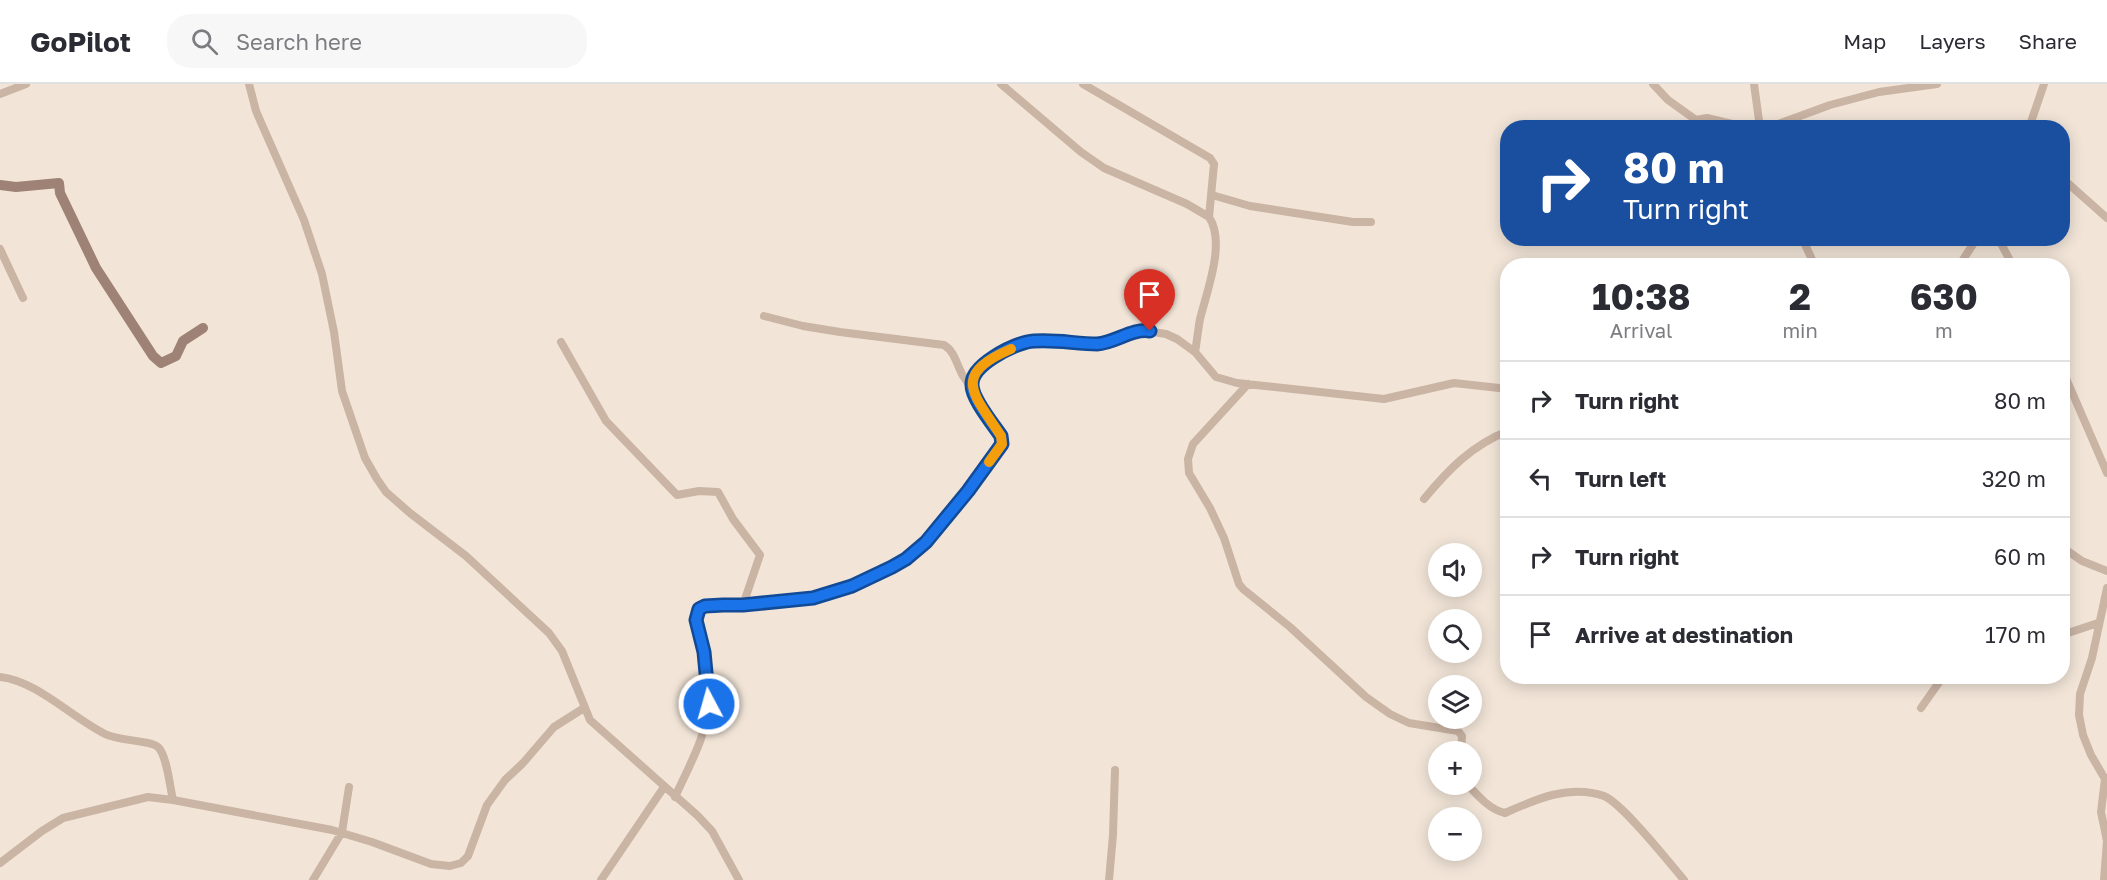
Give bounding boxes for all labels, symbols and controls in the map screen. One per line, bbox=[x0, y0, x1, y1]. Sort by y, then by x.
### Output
search box bbox=[167, 14, 587, 68]
text: GoPilot bbox=[30, 25, 131, 58]
icon: search bbox=[188, 25, 221, 58]
text: Search here bbox=[236, 28, 362, 55]
text: Map bbox=[1843, 28, 1886, 54]
text: Layers bbox=[1919, 28, 1986, 54]
text: Share bbox=[2019, 28, 2077, 54]
text: 80 m bbox=[1623, 142, 1724, 192]
icon: right bbox=[1524, 144, 1602, 222]
text: Turn right bbox=[1623, 193, 1749, 225]
pin bbox=[1124, 269, 1175, 331]
text: 10:38 bbox=[1592, 275, 1690, 318]
text: 2 bbox=[1789, 275, 1811, 318]
text: 630 bbox=[1910, 275, 1978, 318]
icon: arrive bbox=[1133, 278, 1166, 311]
text: Arrival bbox=[1610, 318, 1673, 342]
text: min bbox=[1782, 318, 1818, 342]
text: m bbox=[1935, 318, 1953, 342]
icon: right bbox=[1524, 384, 1557, 417]
text: Turn right bbox=[1575, 387, 1679, 414]
text: 80 m bbox=[1994, 387, 2046, 414]
icon: left bbox=[1524, 462, 1557, 495]
text: Turn left bbox=[1575, 465, 1666, 492]
text: 320 m bbox=[1982, 465, 2046, 492]
icon: right bbox=[1524, 540, 1557, 573]
map controls bbox=[1428, 543, 1482, 861]
button: sound bbox=[1428, 543, 1482, 597]
text: Turn right bbox=[1575, 543, 1679, 570]
text: 60 m bbox=[1994, 543, 2046, 570]
button: search bbox=[1428, 609, 1482, 663]
icon: arrive bbox=[1524, 618, 1557, 651]
text: Arrive at destination bbox=[1575, 621, 1793, 648]
text: 170 m bbox=[1985, 621, 2046, 648]
position arrow bbox=[677, 672, 741, 736]
button: layers bbox=[1428, 675, 1482, 729]
button: + bbox=[1428, 741, 1482, 795]
button: − bbox=[1428, 807, 1482, 861]

